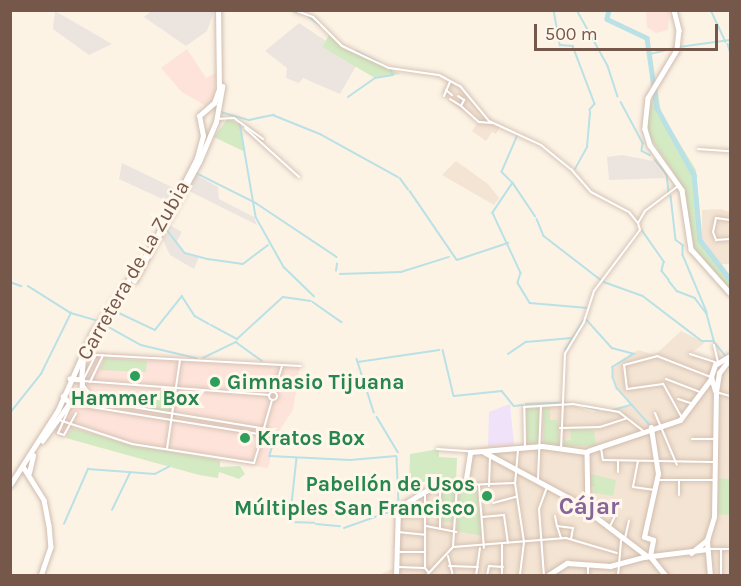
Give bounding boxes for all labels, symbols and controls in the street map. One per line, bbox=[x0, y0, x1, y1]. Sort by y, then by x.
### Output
scale bar bbox=[537, 12, 722, 50]
text: 500 m bbox=[545, 23, 598, 45]
street label: Carretera de La Zubia bbox=[71, 176, 195, 364]
marker: Hammer Box bbox=[128, 369, 142, 383]
place label: Gimnasio Tijuana bbox=[227, 369, 404, 395]
marker: Gimnasio Tijuana bbox=[208, 375, 222, 389]
place label: Hammer Box bbox=[71, 385, 199, 411]
place label: Kratos Box bbox=[257, 425, 365, 451]
marker: Kratos Box bbox=[238, 431, 252, 445]
place label: Pabellón de Usos Múltiples San Francisco bbox=[234, 471, 475, 521]
marker: Pabellón de Usos Múltiples San Francisco bbox=[480, 489, 494, 503]
district label: Cájar bbox=[559, 493, 619, 521]

